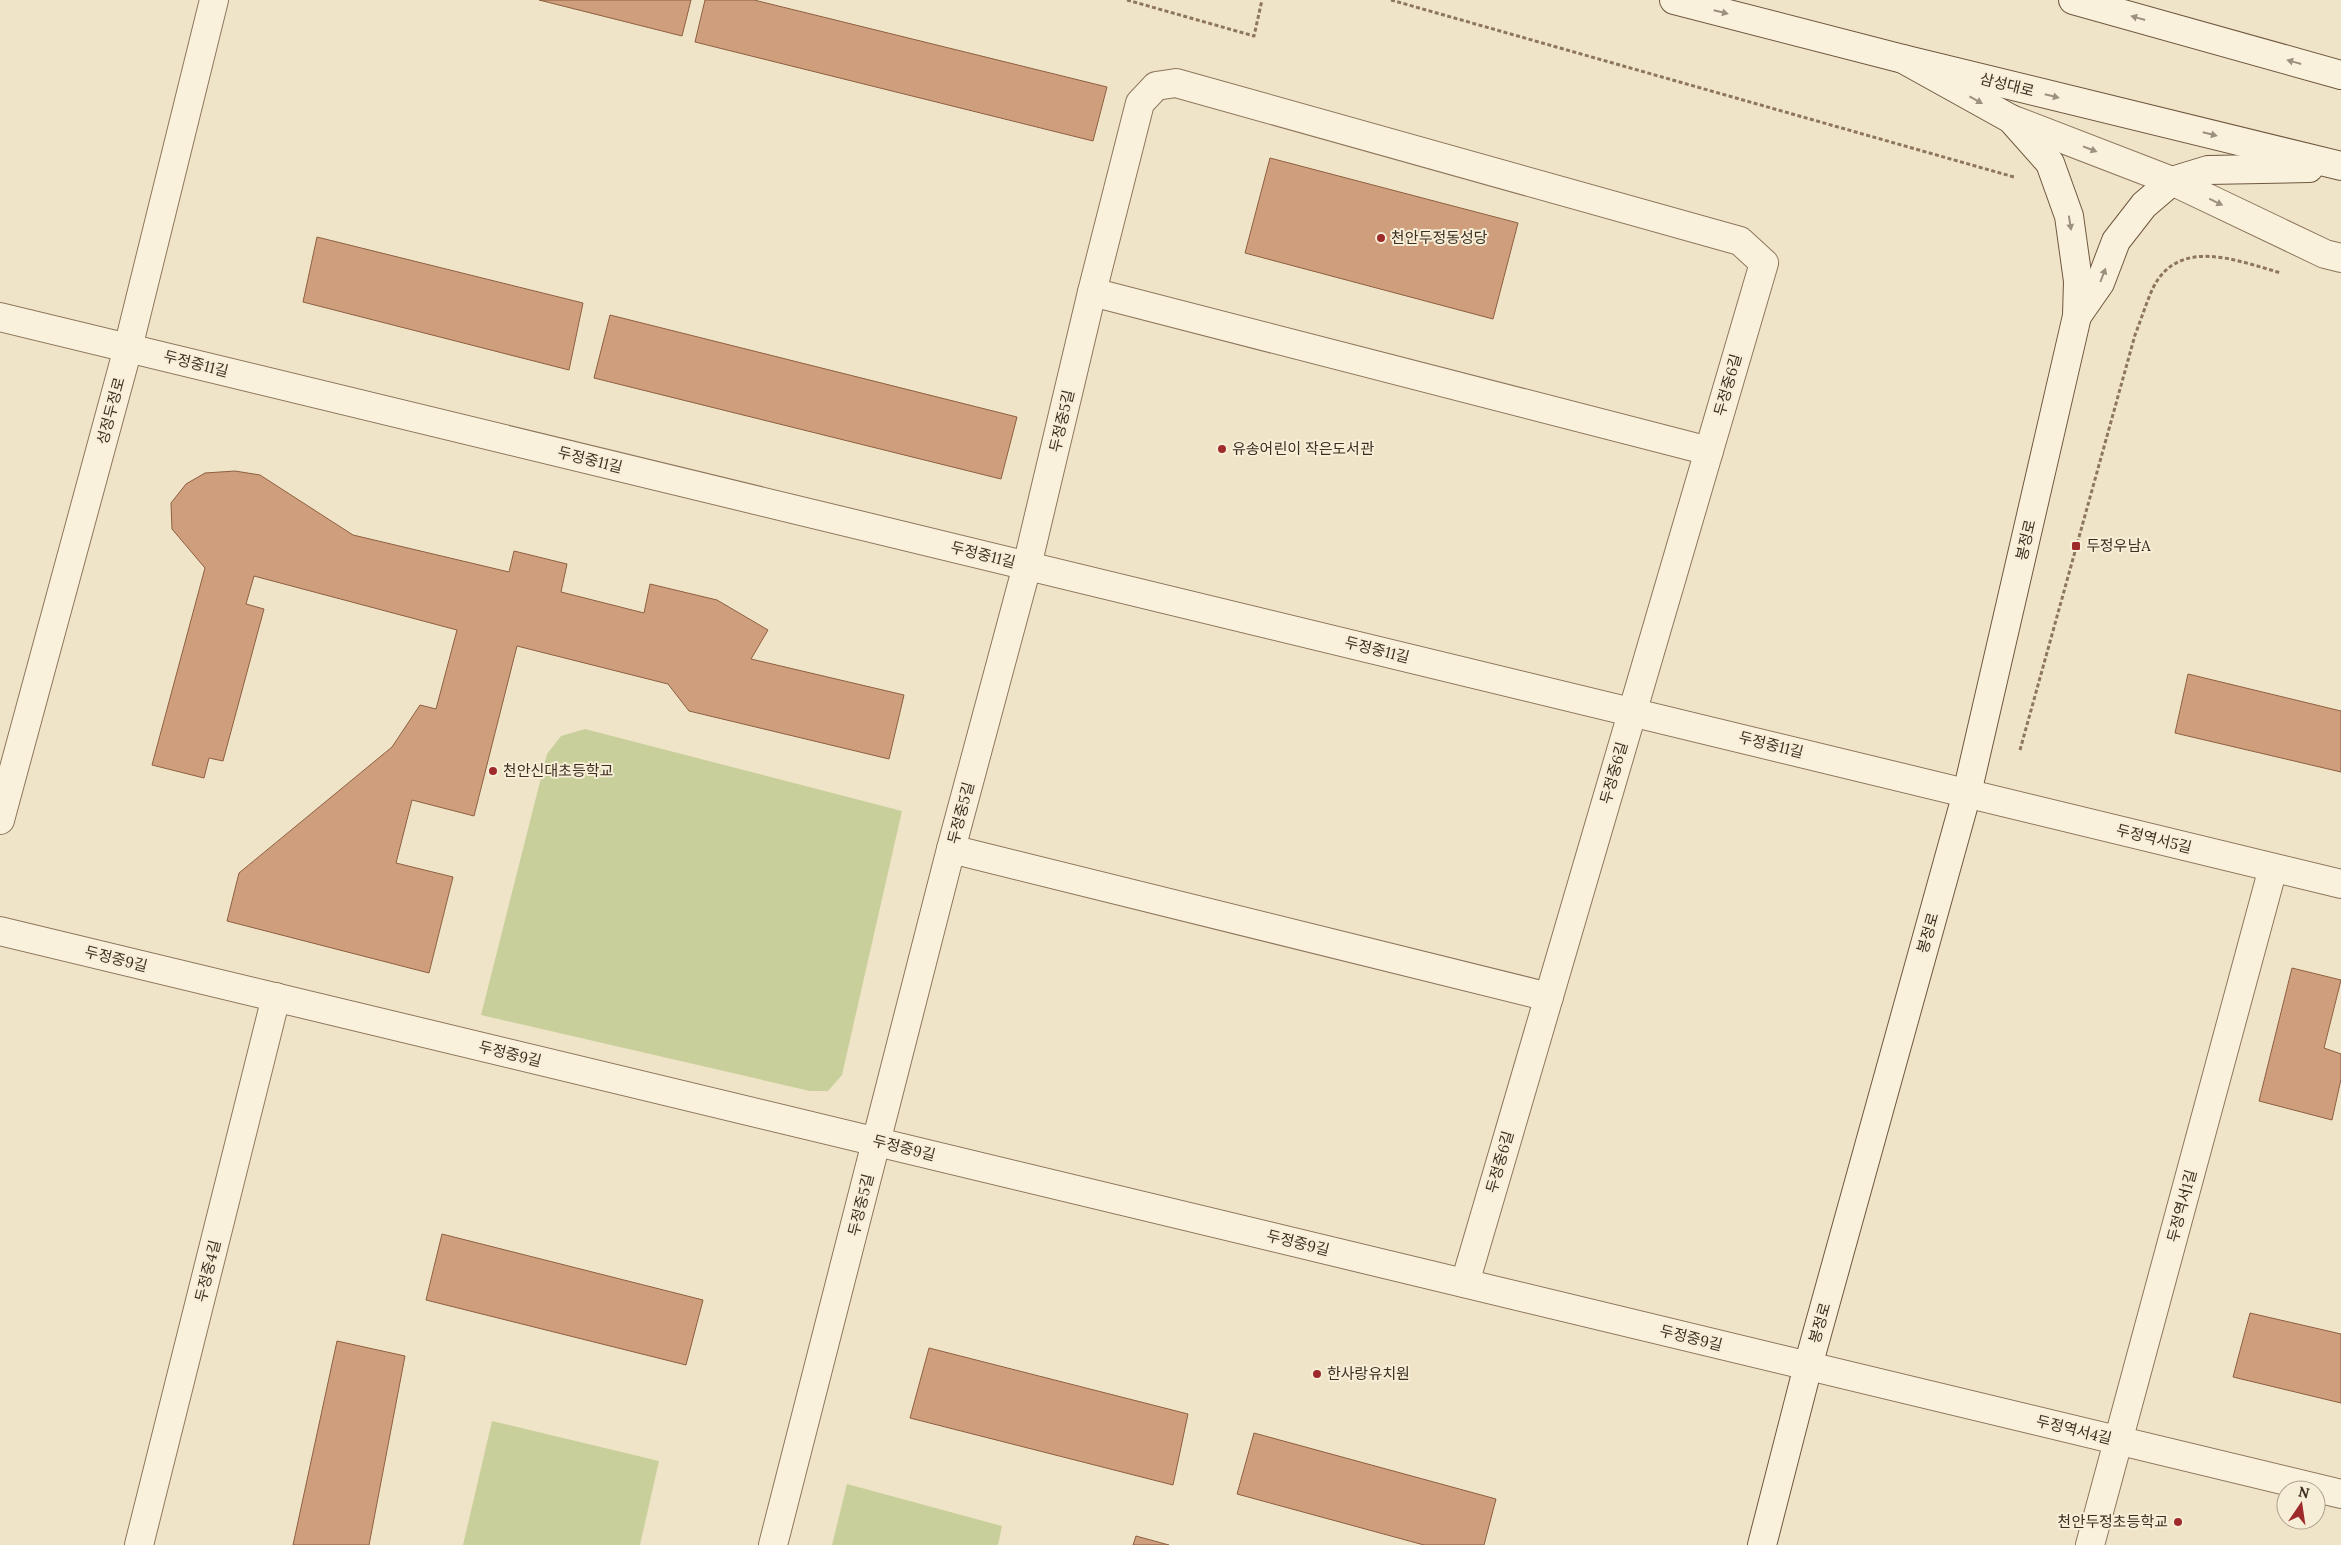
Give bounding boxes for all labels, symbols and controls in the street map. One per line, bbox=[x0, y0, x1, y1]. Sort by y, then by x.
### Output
one-way arrow bbox=[1714, 8, 1729, 16]
one-way arrow bbox=[2130, 13, 2145, 21]
one-way arrow bbox=[2286, 58, 2302, 66]
street label: 삼성대로 bbox=[1978, 69, 2036, 100]
one-way arrow bbox=[2044, 92, 2059, 100]
one-way arrow bbox=[1969, 95, 1982, 104]
one-way arrow bbox=[2202, 130, 2217, 138]
one-way arrow bbox=[2082, 146, 2097, 153]
one-way arrow bbox=[2209, 198, 2223, 206]
one-way arrow bbox=[2066, 215, 2074, 231]
place label: 천안두정동성당 bbox=[1391, 228, 1488, 247]
marker: 천안두정동성당 bbox=[1375, 232, 1387, 244]
one-way arrow bbox=[2100, 267, 2107, 282]
street label: 두정중11길 bbox=[162, 346, 230, 381]
street label: 두정중6길 bbox=[1710, 352, 1745, 418]
street label: 성정두정로 bbox=[92, 375, 129, 447]
street label: 두정중5길 bbox=[1045, 388, 1078, 454]
place label: 유송어린이 작은도서관 bbox=[1232, 439, 1374, 458]
street label: 두정중11길 bbox=[556, 442, 624, 477]
marker: 유송어린이 작은도서관 bbox=[1216, 443, 1228, 455]
street label: 봉정로 bbox=[2012, 518, 2039, 562]
place label: 두정우남A bbox=[2086, 536, 2151, 555]
street label: 두정중11길 bbox=[949, 537, 1017, 572]
marker: 두정우남A bbox=[2070, 540, 2082, 552]
street label: 두정중11길 bbox=[1343, 632, 1411, 667]
street label: 두정중11길 bbox=[1737, 727, 1805, 762]
street label: 두정중6길 bbox=[1596, 740, 1631, 806]
place label: 천안신대초등학교 bbox=[503, 761, 613, 780]
marker: 천안신대초등학교 bbox=[487, 765, 499, 777]
street label: 두정중5길 bbox=[943, 780, 978, 846]
street label: 두정역서5길 bbox=[2114, 820, 2194, 857]
street label: 봉정로 bbox=[1913, 910, 1942, 955]
street label: 두정중9길 bbox=[83, 942, 149, 975]
street label: 두정중9길 bbox=[477, 1037, 543, 1070]
street label: 두정중6길 bbox=[1482, 1129, 1517, 1195]
street label: 두정중9길 bbox=[871, 1131, 937, 1164]
street label: 두정역서1길 bbox=[2163, 1167, 2200, 1244]
street label: 두정중5길 bbox=[844, 1172, 877, 1238]
street label: 두정중9길 bbox=[1265, 1226, 1331, 1259]
street label: 두정중4길 bbox=[191, 1238, 224, 1304]
street label: 봉정로 bbox=[1805, 1300, 1834, 1345]
street label: 두정중9길 bbox=[1658, 1321, 1724, 1354]
place label: 한사랑유치원 bbox=[1327, 1364, 1410, 1383]
marker: 한사랑유치원 bbox=[1311, 1368, 1323, 1380]
street label: 두정역서4길 bbox=[2034, 1411, 2114, 1448]
north arrow bbox=[2276, 1480, 2326, 1530]
text: N bbox=[2297, 1482, 2311, 1502]
place label: 천안두정초등학교 bbox=[2058, 1512, 2168, 1531]
marker: 천안두정초등학교 bbox=[2172, 1516, 2184, 1528]

